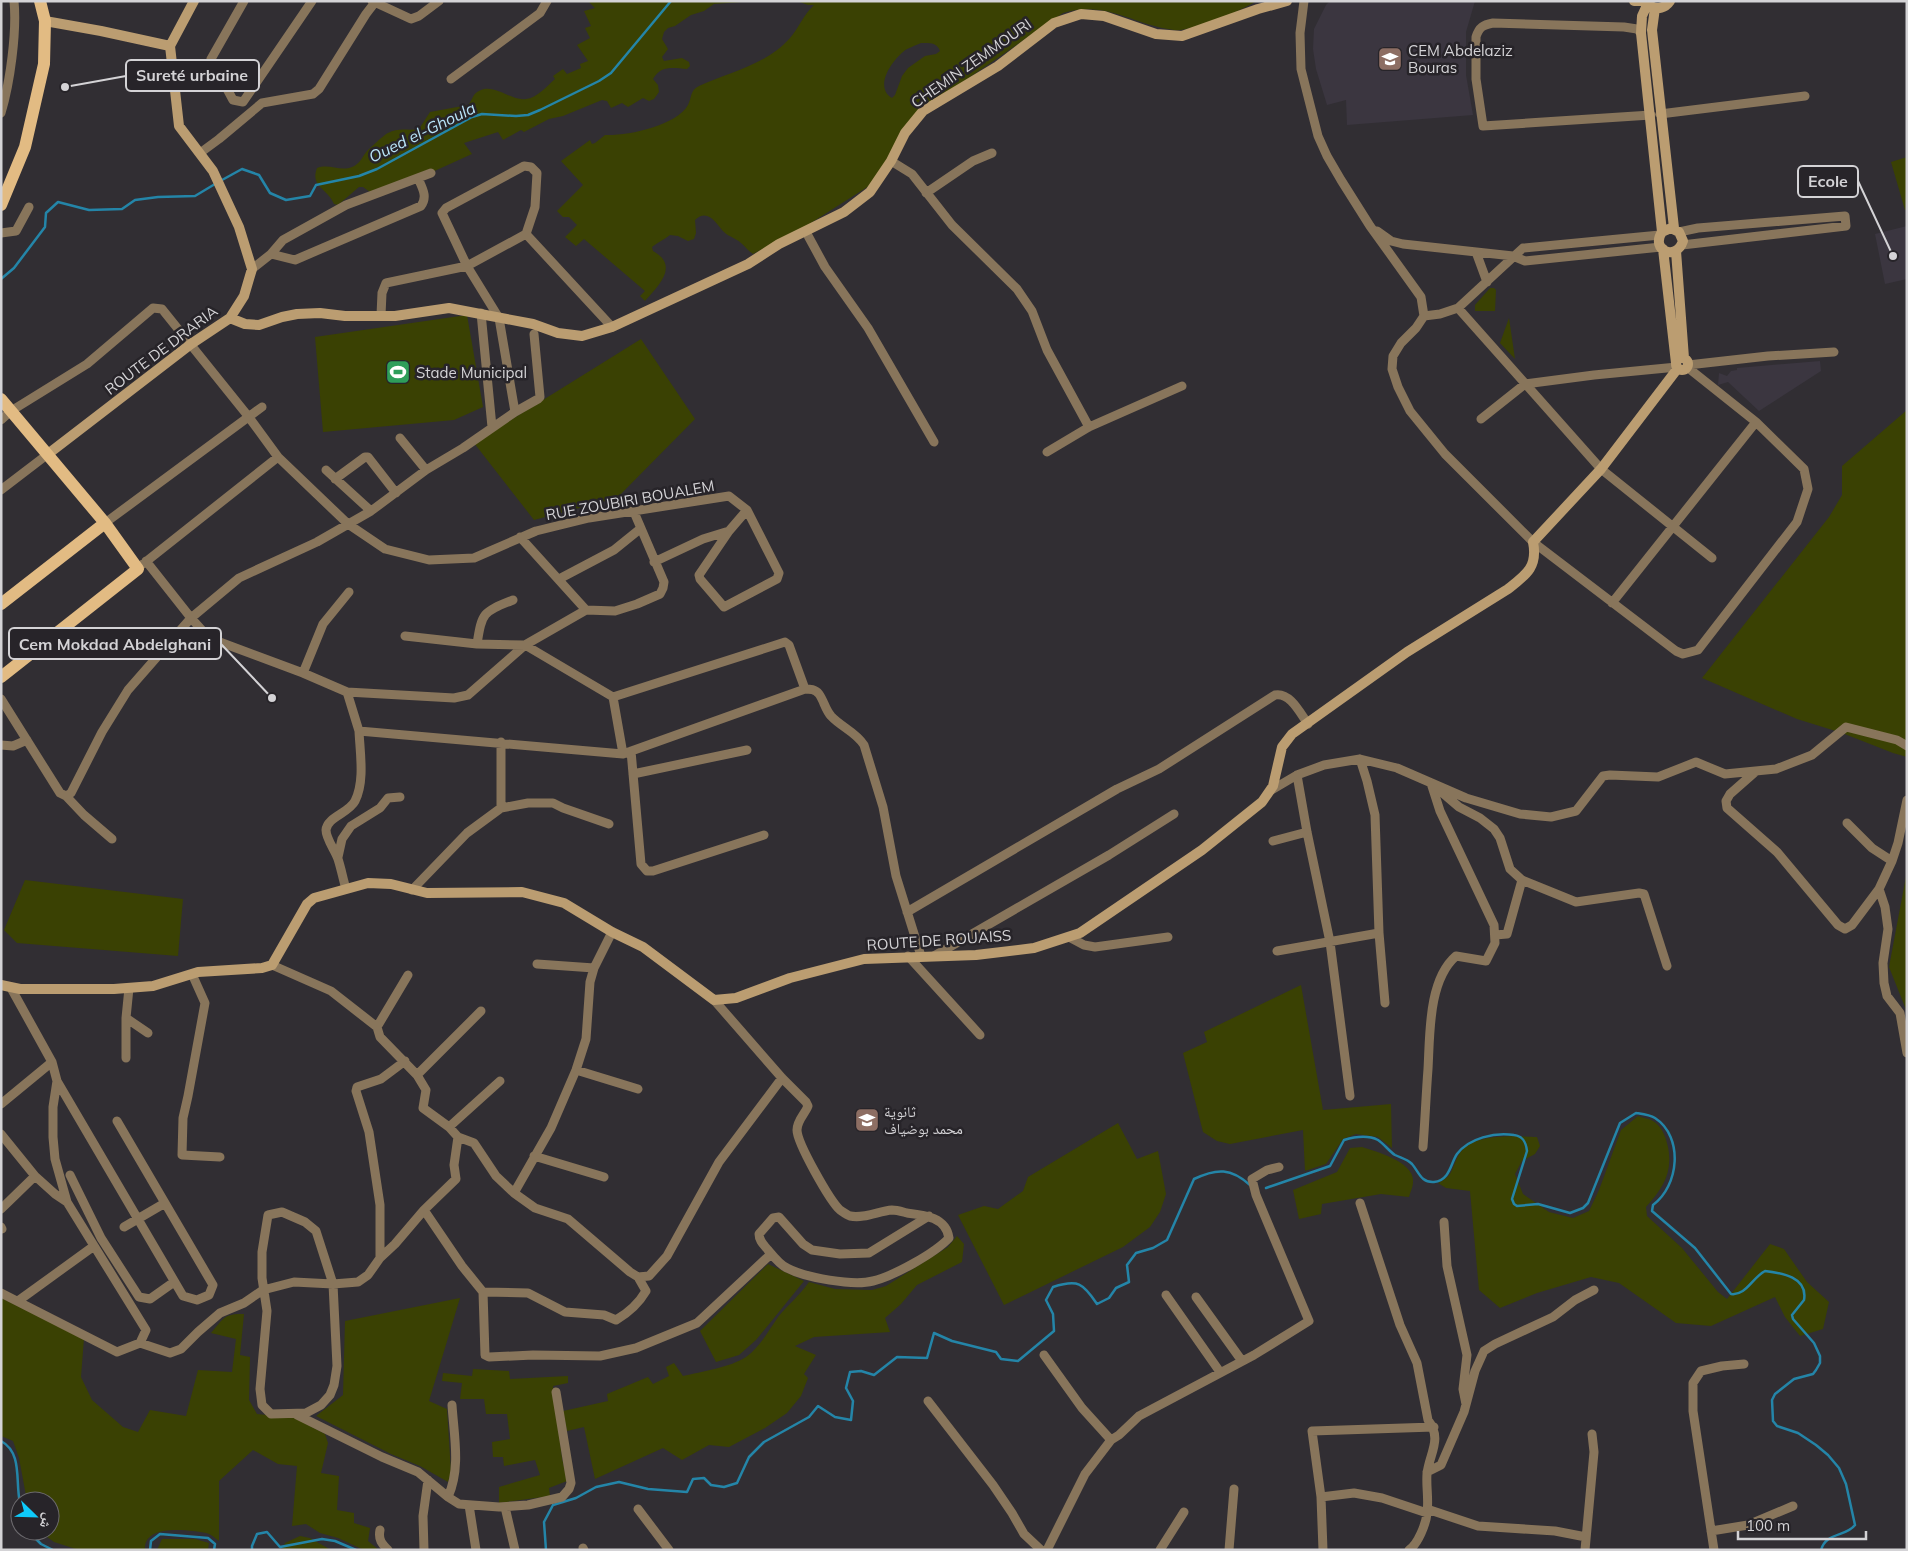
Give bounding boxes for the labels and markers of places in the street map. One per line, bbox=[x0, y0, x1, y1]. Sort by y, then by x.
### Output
place label: CEM Abdelaziz Bouras bbox=[1408, 41, 1513, 77]
school or university icon: CEM Abdelaziz Bouras bbox=[1377, 46, 1403, 72]
callout: Sureté urbaine bbox=[126, 60, 259, 91]
callout: Ecole bbox=[1798, 166, 1858, 197]
sports icon: Stade Municipal bbox=[385, 359, 411, 385]
place label: Stade Municipal bbox=[416, 363, 527, 382]
callout: Cem Mokdad Abdelghani bbox=[9, 628, 221, 659]
place label: ثانوية محمد بوضياف bbox=[884, 1102, 963, 1138]
school or university icon: ثانوية محمد بوضياف bbox=[854, 1107, 880, 1133]

